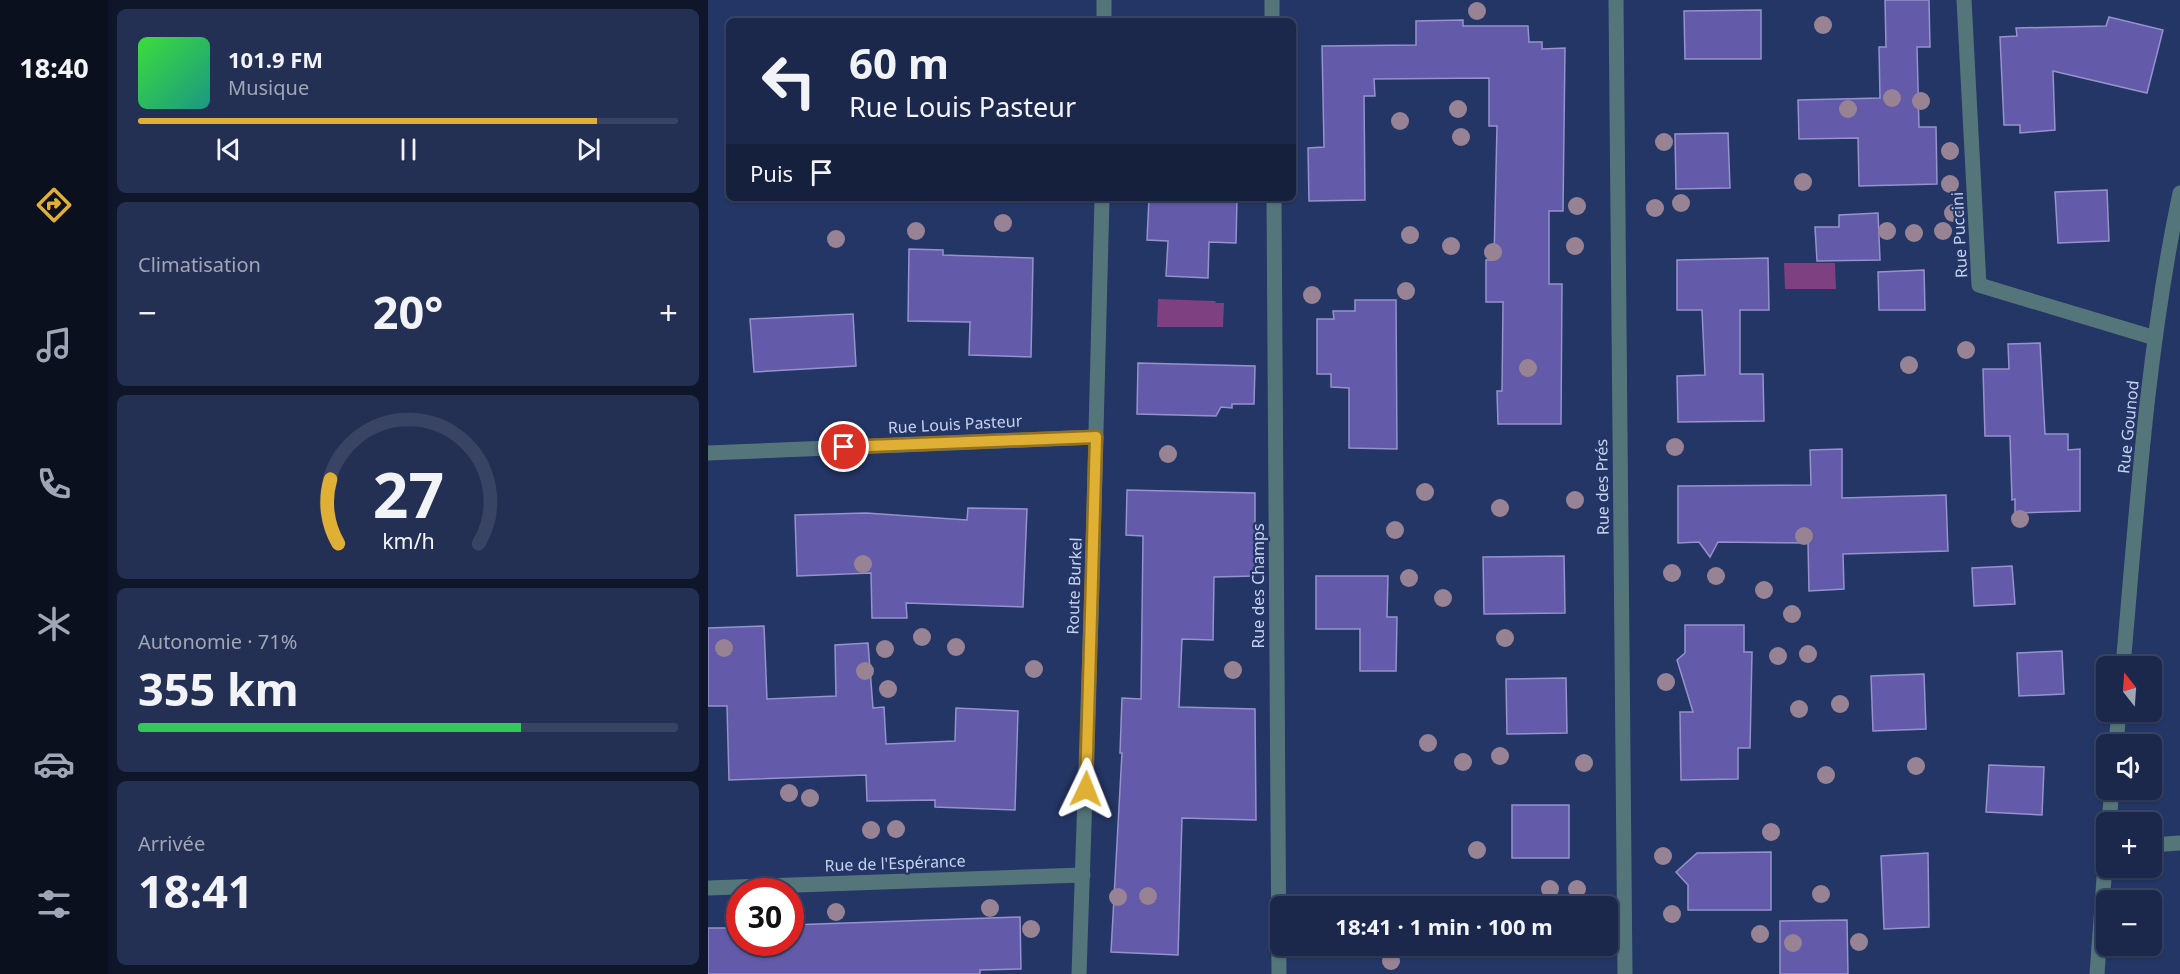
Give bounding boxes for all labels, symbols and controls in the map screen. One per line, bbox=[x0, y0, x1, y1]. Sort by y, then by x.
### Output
text: 60 m bbox=[849, 34, 949, 91]
icon: left bbox=[750, 42, 828, 120]
text: 101.9 FM bbox=[228, 44, 323, 74]
text: 18:40 bbox=[19, 49, 89, 86]
text: Musique bbox=[228, 74, 309, 101]
text: Rue Louis Pasteur bbox=[849, 88, 1076, 125]
icon: previous bbox=[212, 133, 245, 166]
icon: pause bbox=[392, 133, 425, 166]
icon: next bbox=[572, 133, 605, 166]
icon: arrive bbox=[805, 156, 838, 189]
text: Puis bbox=[750, 158, 793, 188]
icon: directions bbox=[33, 184, 75, 226]
street label: Rue Puccini bbox=[1946, 191, 1972, 279]
text: Climatisation bbox=[138, 251, 261, 278]
text: 20° bbox=[373, 281, 443, 342]
text: − bbox=[138, 290, 157, 335]
text: + bbox=[659, 290, 678, 335]
icon: music bbox=[33, 324, 75, 366]
street label: Rue Gounod bbox=[2112, 379, 2144, 475]
street label: Rue Louis Pasteur bbox=[887, 409, 1023, 439]
pin bbox=[818, 421, 869, 472]
icon: arrive bbox=[827, 430, 860, 463]
street label: Rue des Prés bbox=[1590, 439, 1614, 535]
text: 27 bbox=[372, 451, 444, 536]
icon: phone bbox=[33, 463, 75, 505]
street label: Rue des Champs bbox=[1247, 523, 1269, 649]
text: km/h bbox=[382, 526, 434, 555]
street label: Route Burkel bbox=[1061, 537, 1087, 635]
icon: climate bbox=[33, 603, 75, 645]
text: Autonomie · 71% bbox=[138, 628, 297, 655]
north arrow bbox=[2096, 656, 2162, 722]
map controls bbox=[2096, 656, 2162, 956]
text: 355 km bbox=[138, 658, 299, 719]
button: sound bbox=[2096, 734, 2162, 800]
icon: car bbox=[33, 743, 75, 785]
position arrow bbox=[1054, 757, 1118, 821]
button: + bbox=[2096, 812, 2162, 878]
text: Arrivée bbox=[138, 830, 205, 857]
street label: Rue de l'Espérance bbox=[824, 850, 966, 876]
text: 18:41 bbox=[138, 860, 254, 921]
speed limit sign: 30 bbox=[726, 878, 804, 956]
icon: filters bbox=[33, 883, 75, 925]
button: − bbox=[2096, 890, 2162, 956]
text: 18:41 · 1 min · 100 m bbox=[1335, 911, 1553, 941]

